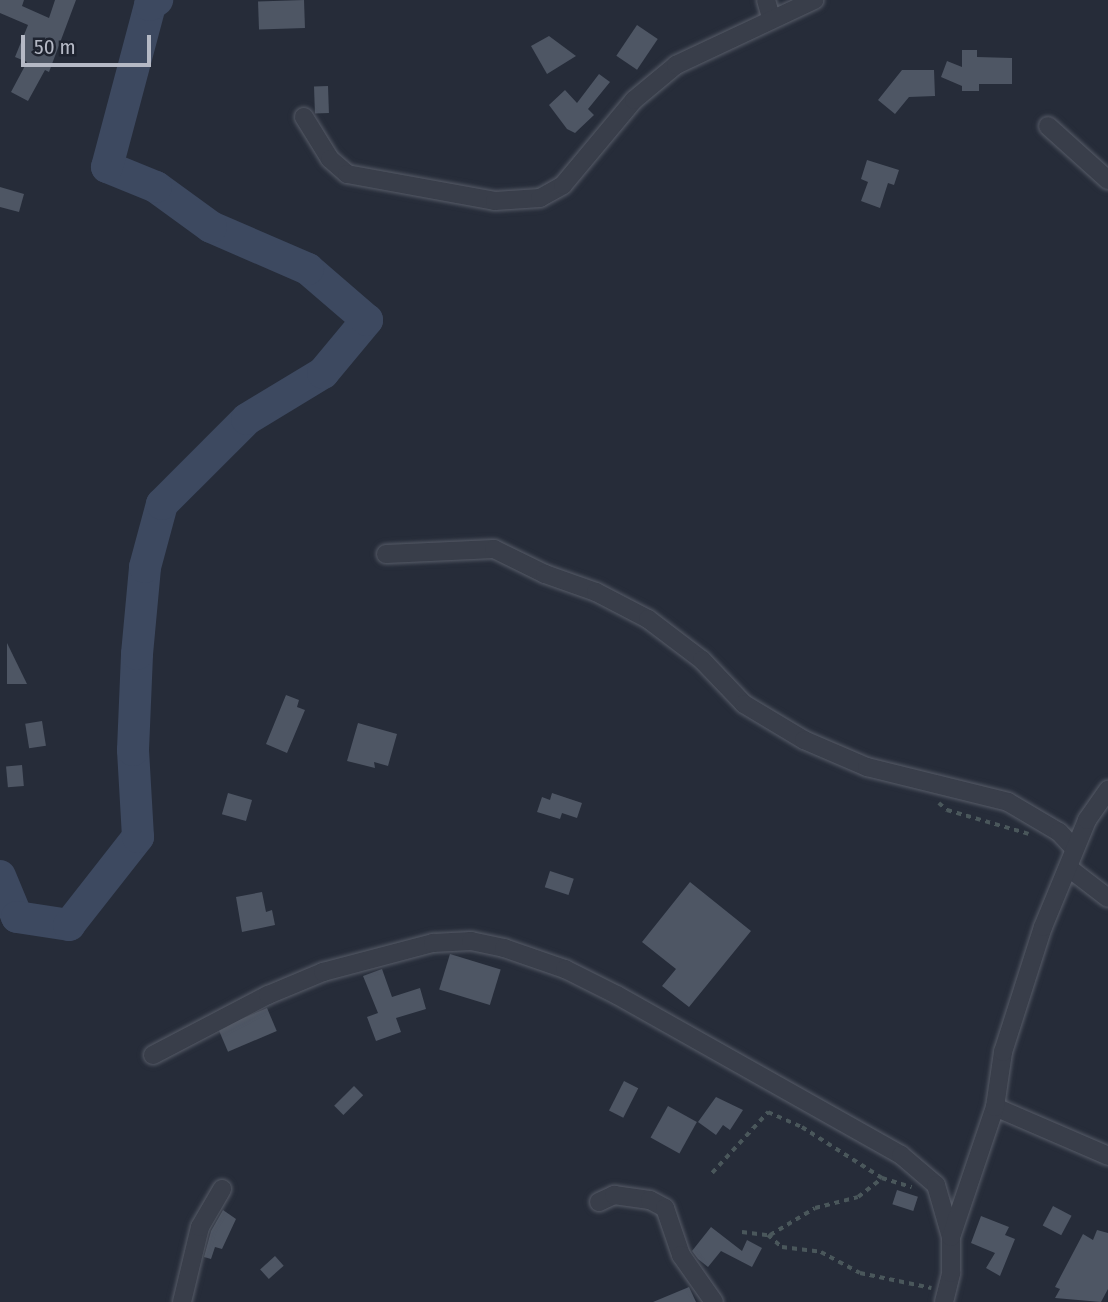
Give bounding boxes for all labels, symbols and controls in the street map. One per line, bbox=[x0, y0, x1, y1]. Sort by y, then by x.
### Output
scale bar bbox=[24, 21, 154, 65]
text: 50 m bbox=[34, 34, 76, 60]

